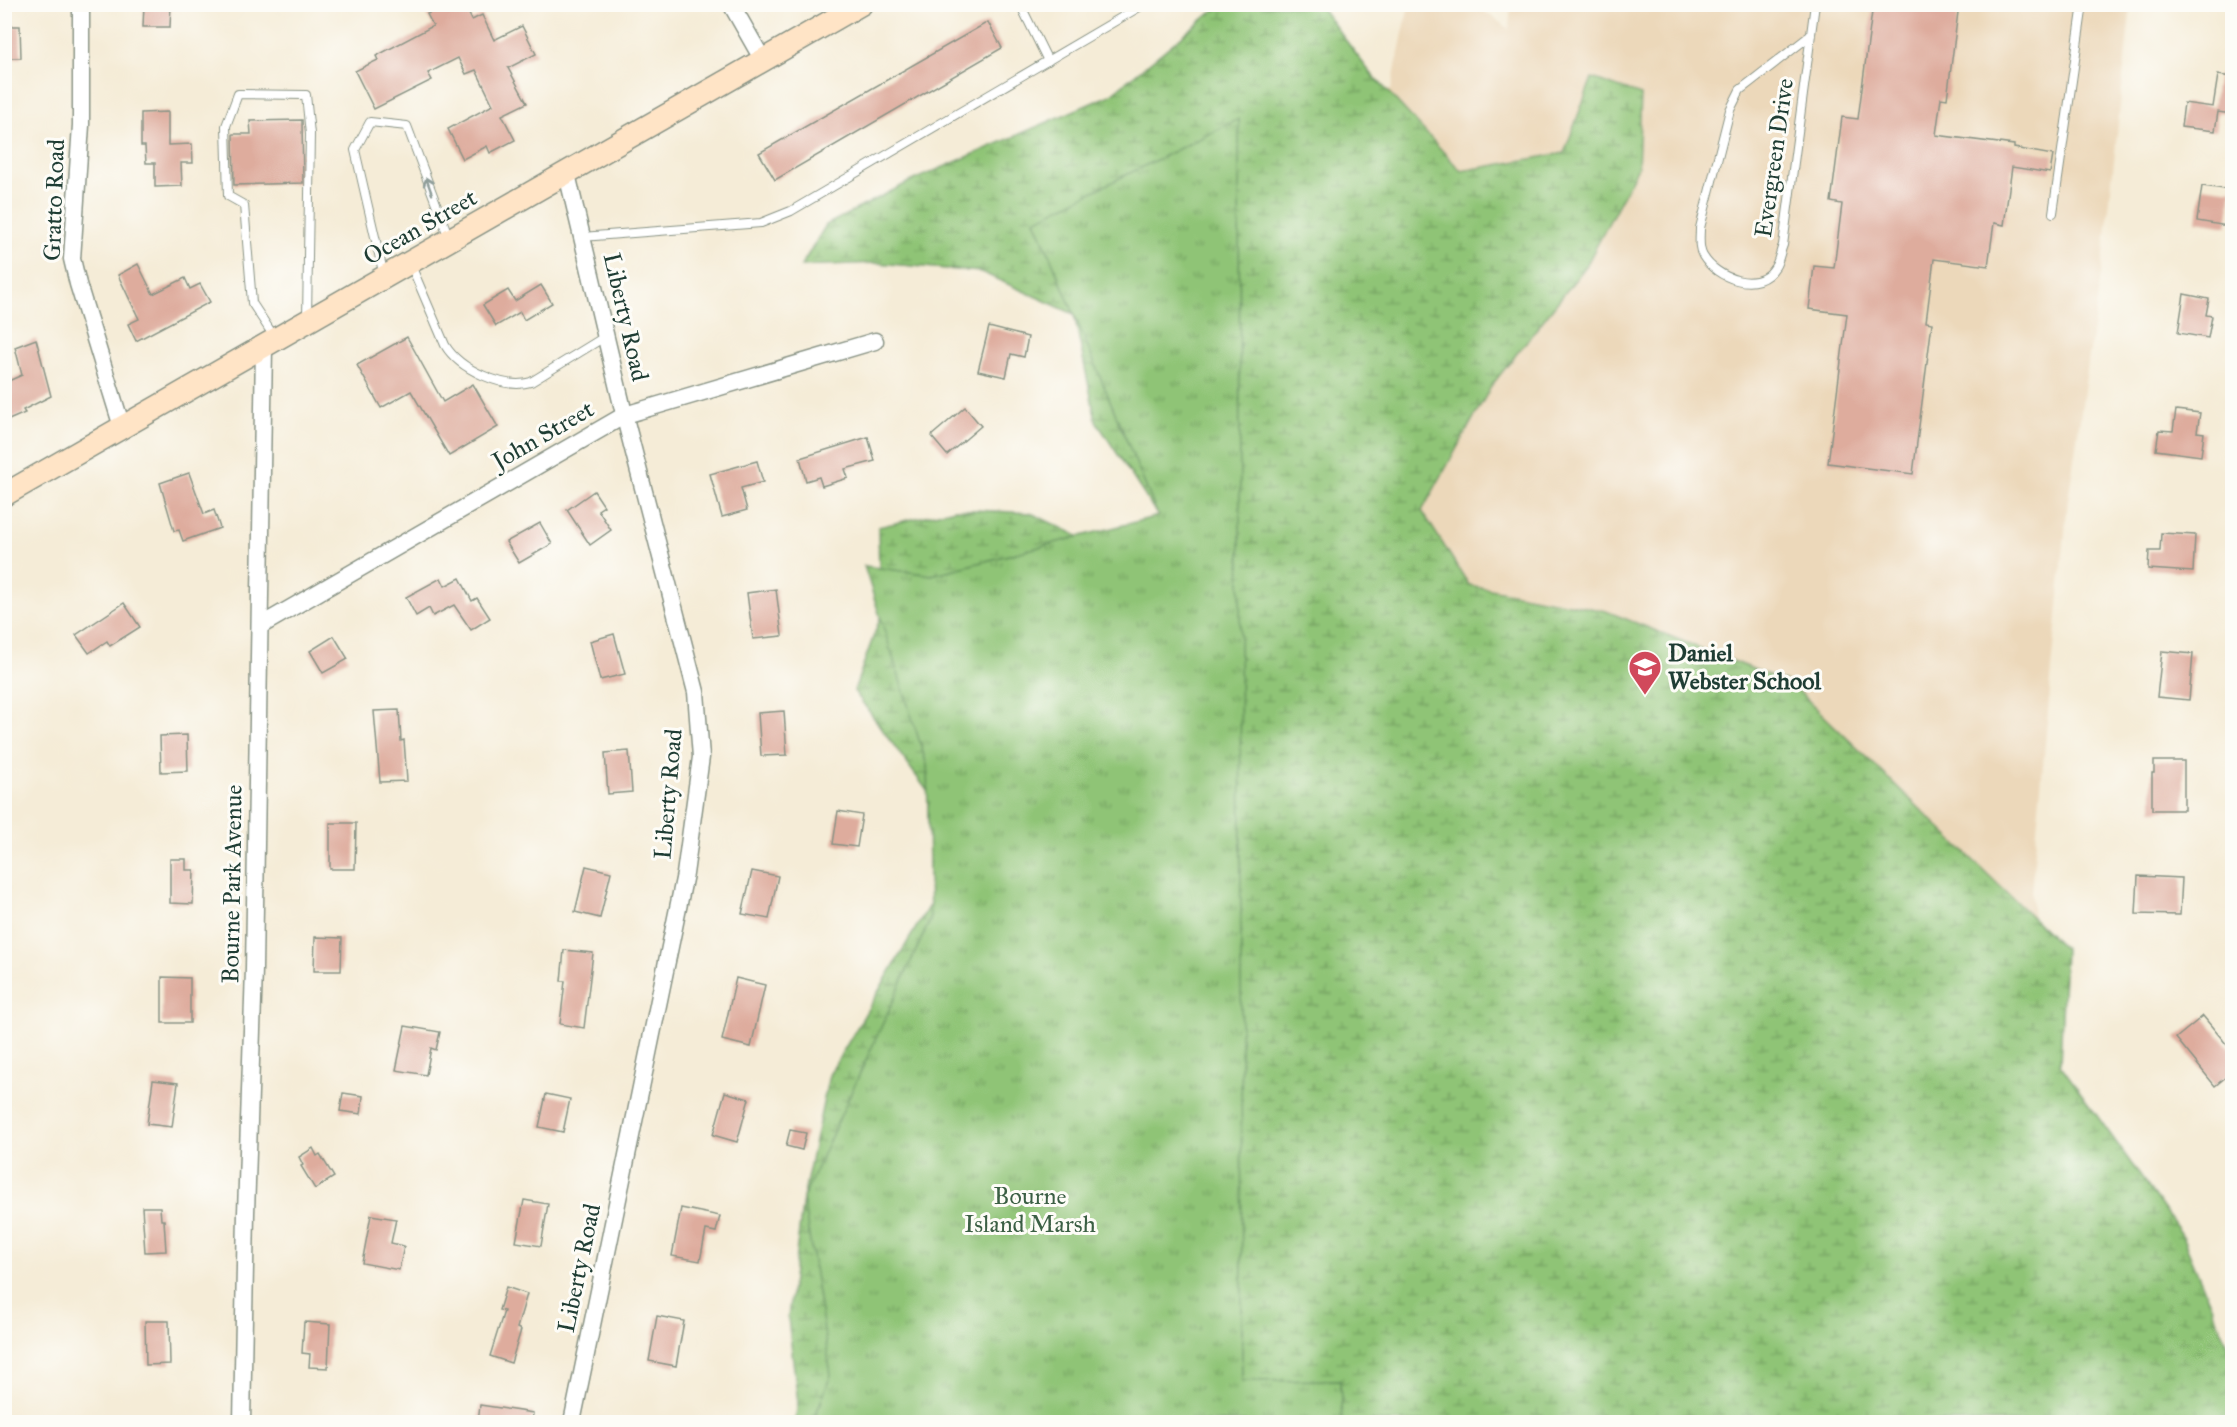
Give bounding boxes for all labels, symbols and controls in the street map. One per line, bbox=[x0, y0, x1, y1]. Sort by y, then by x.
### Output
street label: Evergreen Drive bbox=[1748, 76, 1800, 240]
street label: Gratto Road bbox=[37, 138, 71, 262]
one-way arrow bbox=[423, 177, 434, 196]
street label: Ocean Street bbox=[358, 182, 483, 272]
street label: Liberty Road bbox=[597, 250, 655, 384]
street label: John Street bbox=[484, 394, 600, 478]
place label: Daniel Webster School bbox=[1668, 638, 1821, 696]
school or university icon: Daniel Webster School bbox=[1627, 649, 1663, 696]
street label: Liberty Road bbox=[647, 727, 689, 861]
street label: Bourne Park Avenue bbox=[215, 784, 249, 984]
park label: Bourne Island Marsh bbox=[964, 1181, 1096, 1239]
street label: Liberty Road bbox=[551, 1201, 607, 1335]

